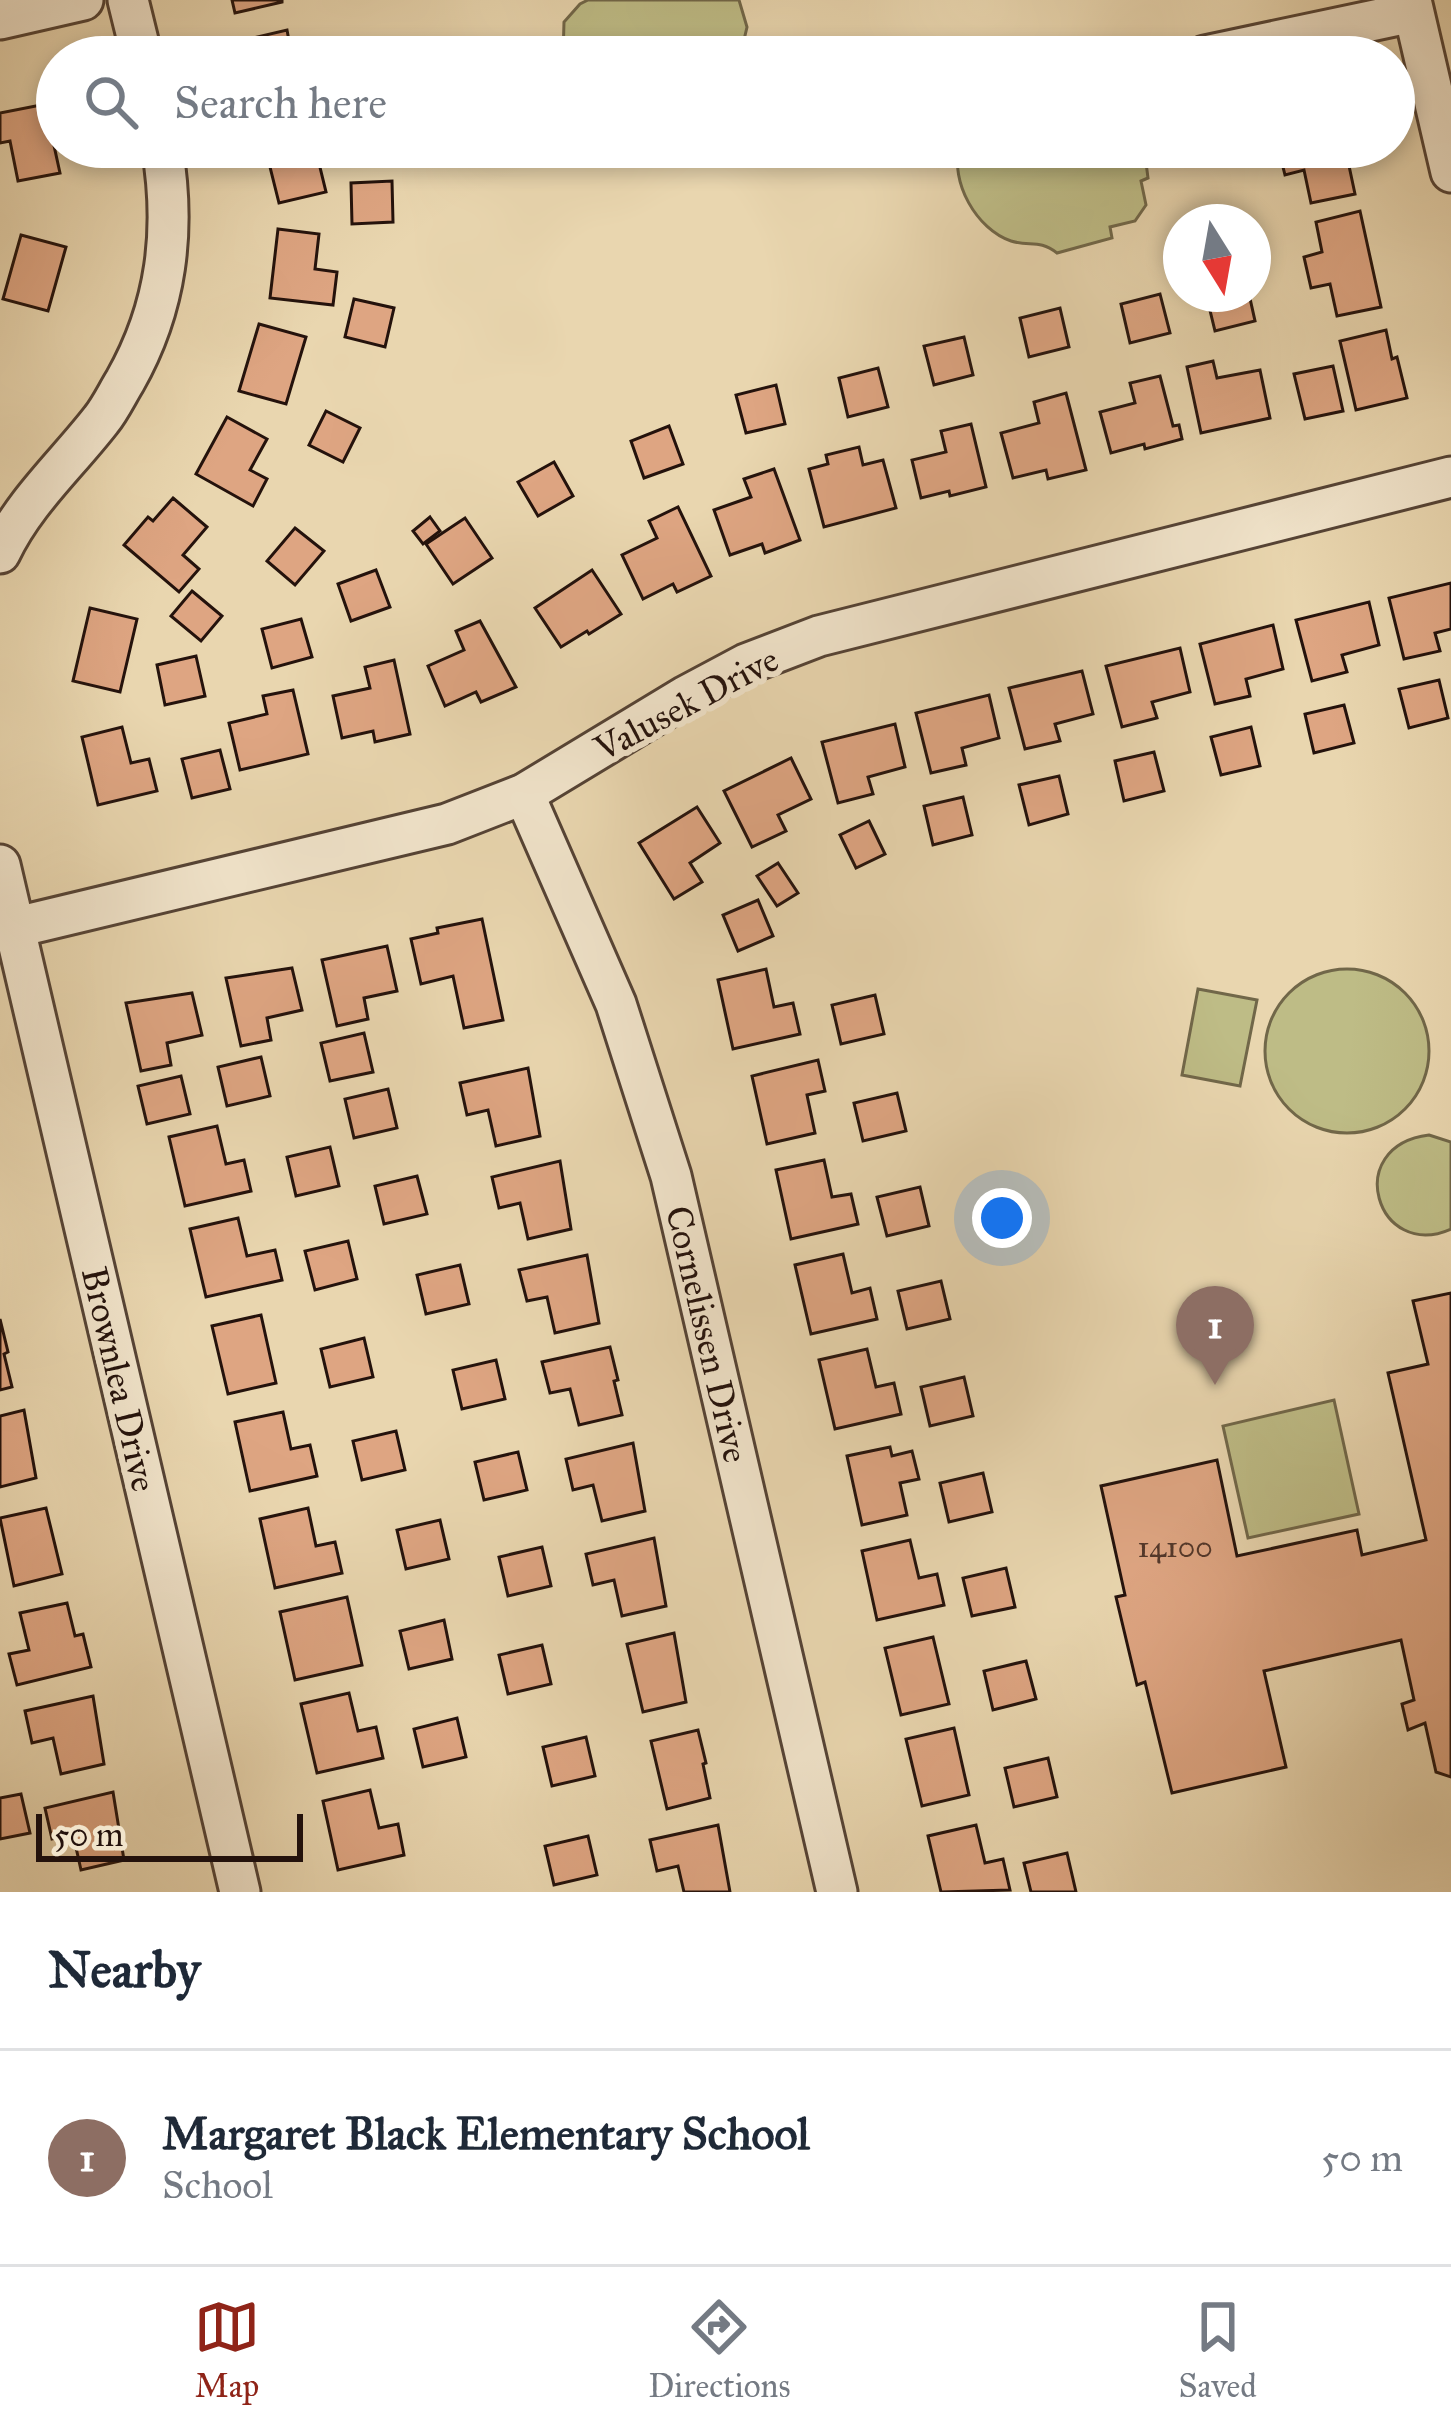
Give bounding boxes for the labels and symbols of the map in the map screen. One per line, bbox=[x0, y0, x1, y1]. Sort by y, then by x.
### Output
north arrow bbox=[1163, 204, 1271, 312]
street label: Valusek Drive bbox=[586, 637, 786, 771]
your location bbox=[972, 1188, 1032, 1248]
street label: Cornelissen Drive bbox=[656, 1202, 758, 1467]
street label: Brownlea Drive bbox=[72, 1263, 166, 1496]
pin: 1 bbox=[1176, 1286, 1254, 1385]
house number: 14100 bbox=[1137, 1529, 1213, 1565]
scale bar bbox=[36, 1808, 303, 1861]

